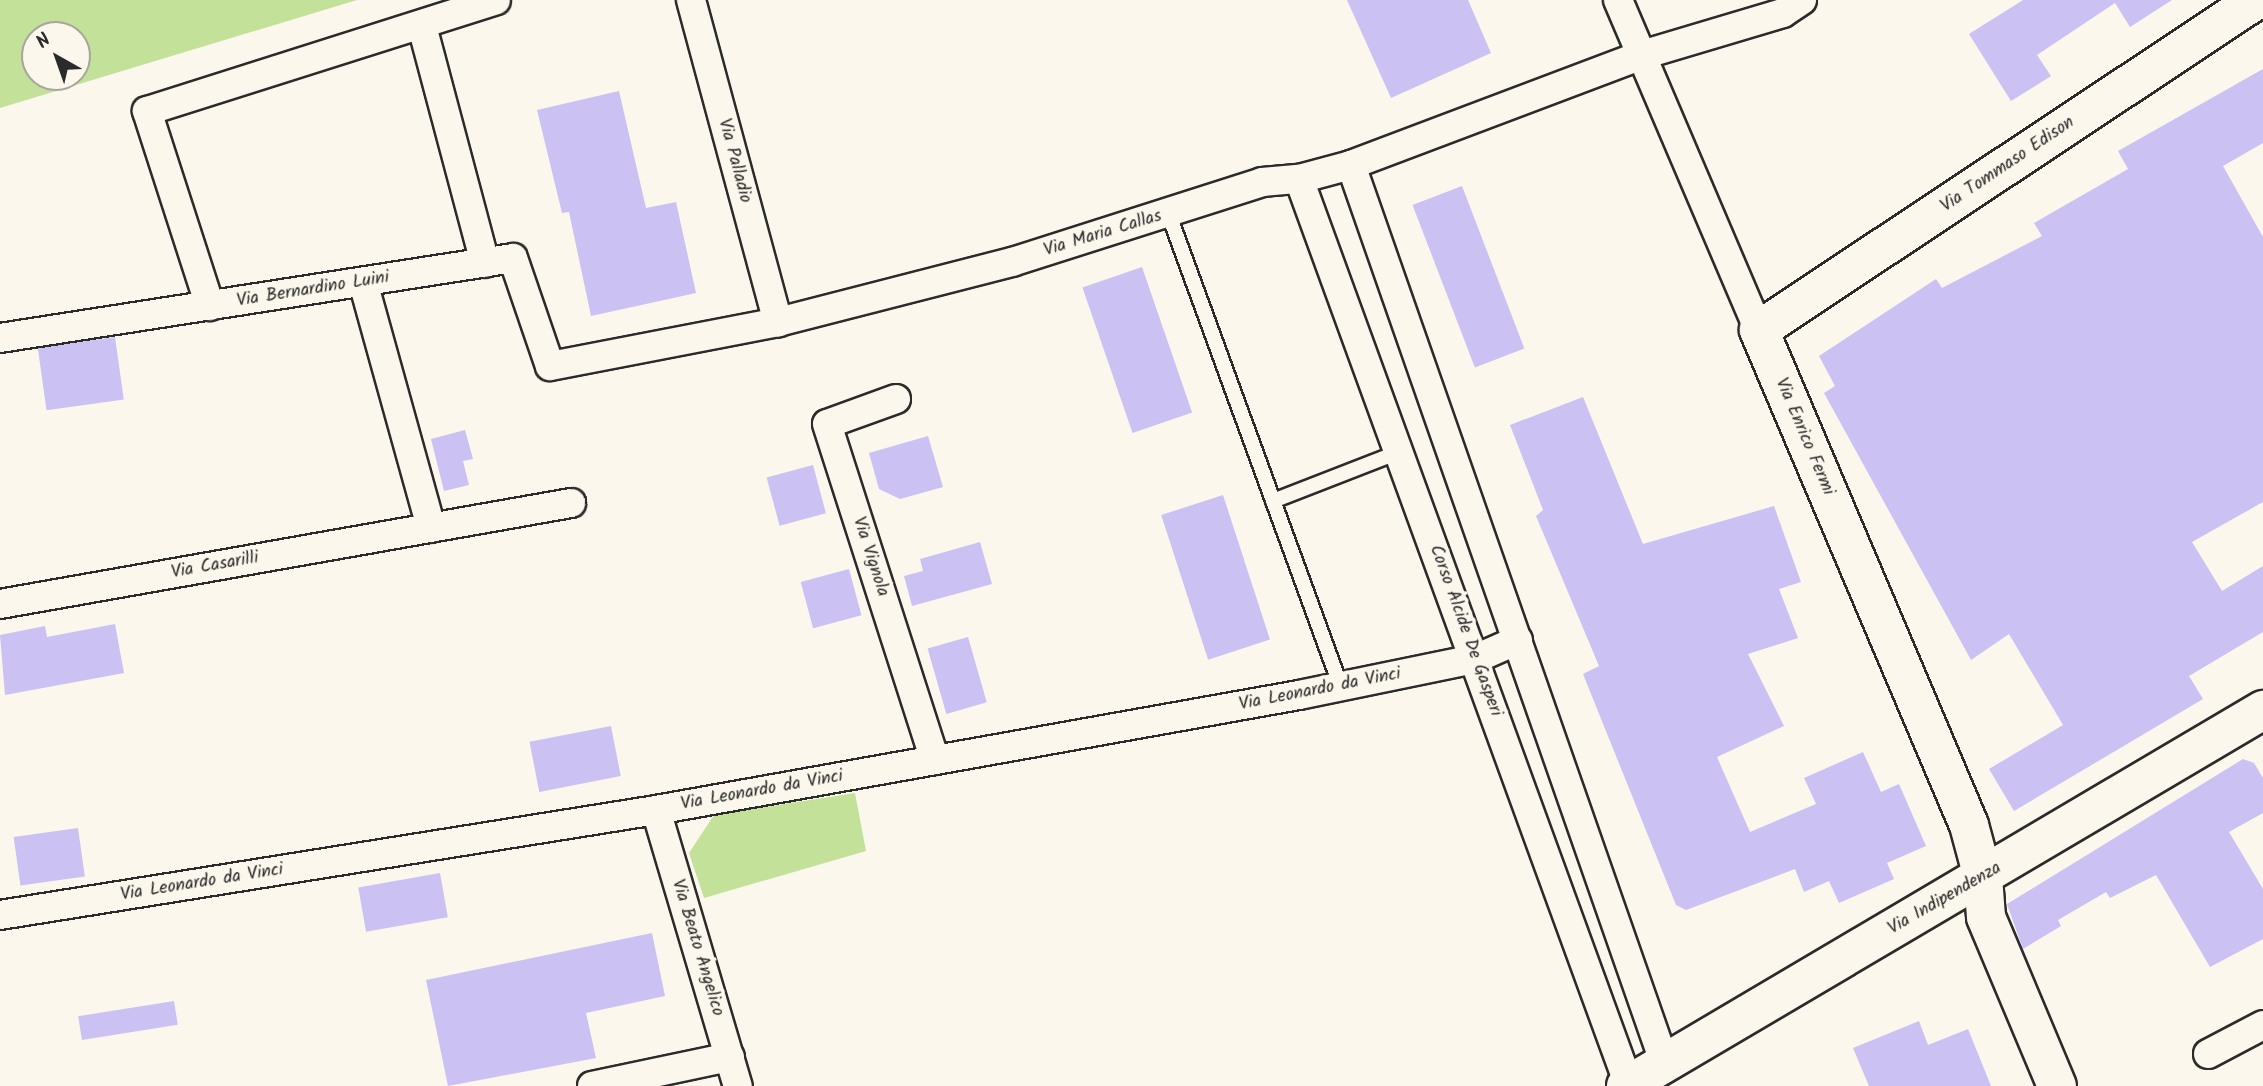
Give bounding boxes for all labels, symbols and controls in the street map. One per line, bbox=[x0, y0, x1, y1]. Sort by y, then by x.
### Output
north arrow bbox=[21, 21, 91, 91]
text: N bbox=[30, 26, 58, 57]
street label: Via Tommaso Edison bbox=[1937, 112, 2079, 218]
street label: Via Palladio bbox=[712, 116, 756, 206]
street label: Via Maria Callas bbox=[1041, 206, 1165, 262]
street label: Via Bernardino Luini bbox=[235, 267, 391, 313]
street label: Via Enrico Fermi bbox=[1770, 375, 1838, 499]
street label: Via Vignola bbox=[847, 514, 893, 600]
street label: Corso Alcide De Gasperi bbox=[1424, 542, 1506, 720]
street label: Via Casarilli bbox=[170, 548, 260, 584]
street label: Via Leonardo da Vinci bbox=[1237, 664, 1403, 716]
street label: Via Leonardo da Vinci bbox=[679, 766, 845, 816]
street label: Via Indipendenza bbox=[1884, 858, 2006, 940]
street label: Via Leonardo da Vinci bbox=[119, 859, 285, 907]
street label: Via Beato Angelico bbox=[666, 877, 728, 1019]

